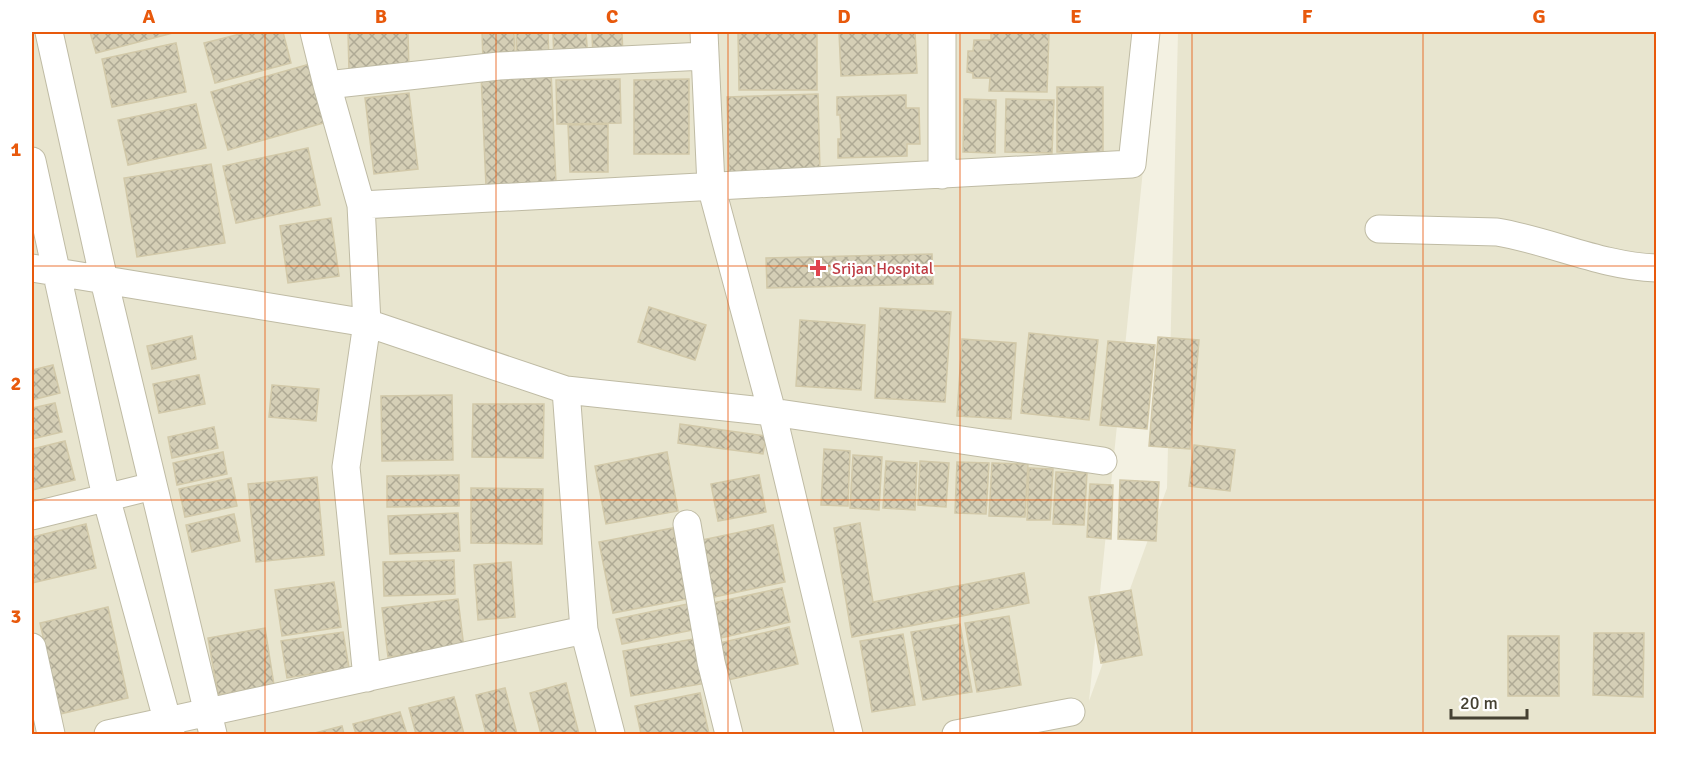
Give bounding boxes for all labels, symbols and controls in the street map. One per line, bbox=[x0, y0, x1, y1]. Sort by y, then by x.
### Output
text: A bbox=[143, 4, 156, 29]
text: B bbox=[375, 4, 387, 29]
text: C bbox=[606, 4, 618, 29]
text: D bbox=[837, 4, 851, 29]
text: E bbox=[1070, 4, 1082, 29]
text: F bbox=[1302, 4, 1313, 29]
text: G bbox=[1532, 4, 1546, 29]
text: 1 bbox=[11, 137, 22, 162]
marker: Srijan Hospital bbox=[809, 259, 827, 277]
place label: Srijan Hospital bbox=[832, 259, 934, 279]
text: 2 bbox=[11, 371, 21, 396]
text: 3 bbox=[11, 604, 21, 629]
scale bar bbox=[1451, 682, 1528, 720]
text: 20 m bbox=[1460, 692, 1498, 714]

